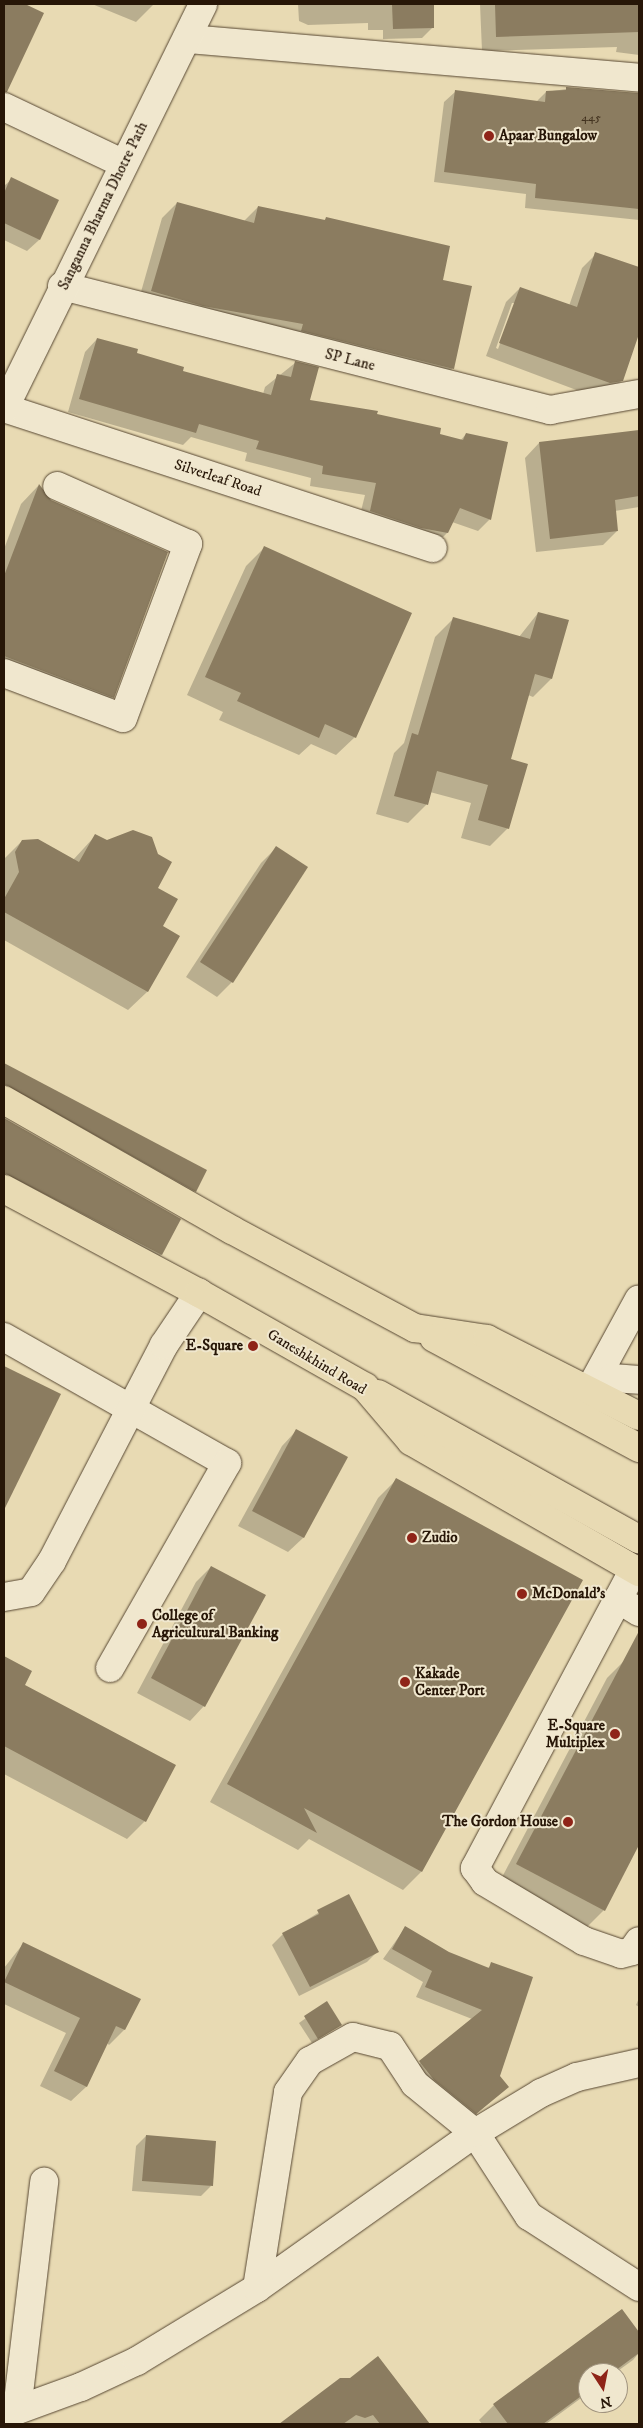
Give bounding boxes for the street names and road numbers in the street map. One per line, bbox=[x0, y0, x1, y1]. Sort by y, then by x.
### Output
street label: Sanganna Bharma Dhotre Path bbox=[54, 119, 152, 293]
street label: SP Lane bbox=[323, 345, 377, 375]
street label: Silverleaf Road bbox=[172, 455, 264, 501]
street label: Ganeshkhind Road bbox=[264, 1325, 370, 1399]

